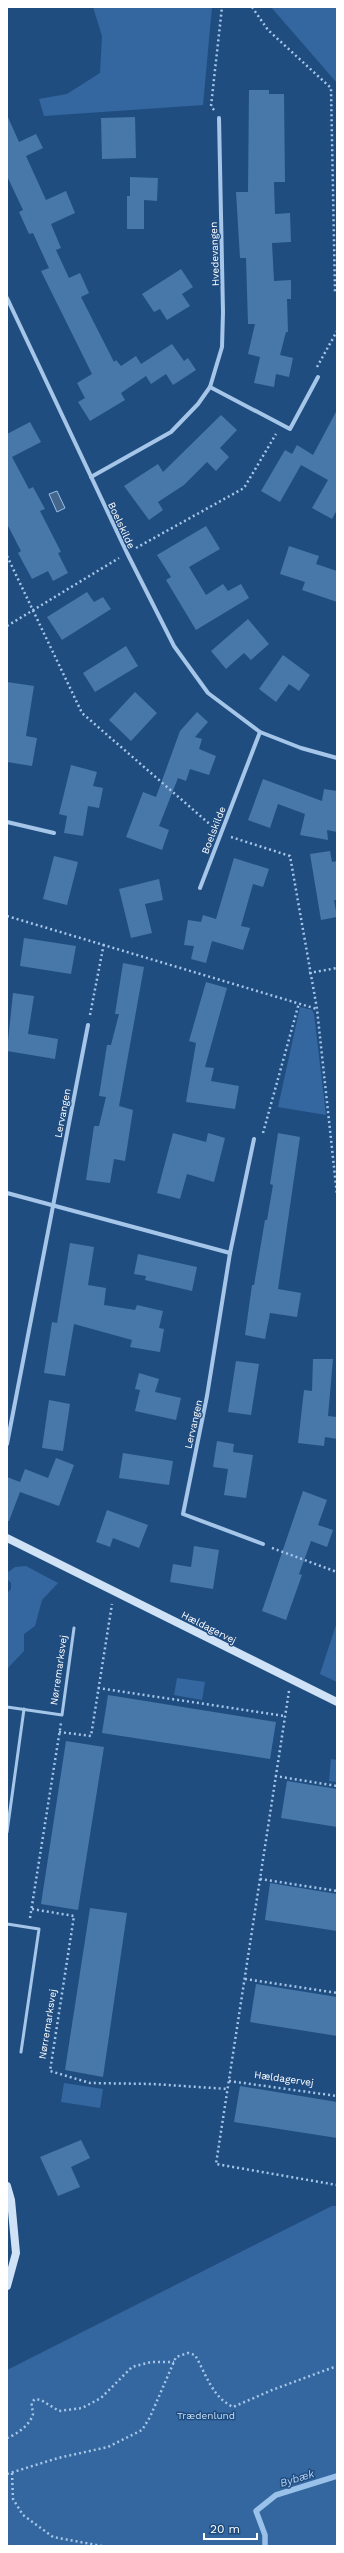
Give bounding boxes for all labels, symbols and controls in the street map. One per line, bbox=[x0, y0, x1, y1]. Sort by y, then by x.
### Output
street label: Hvedevangen bbox=[208, 222, 221, 286]
street label: Boelskilde bbox=[106, 500, 137, 550]
street label: Boelskilde bbox=[199, 805, 228, 856]
street label: Lervangen bbox=[52, 1088, 73, 1139]
street label: Lervangen bbox=[183, 1399, 204, 1450]
street label: Hældagervej bbox=[180, 1609, 238, 1646]
street label: Nørremarksvej bbox=[48, 1634, 69, 1706]
street label: Nørremarksvej bbox=[37, 1988, 58, 2060]
street label: Hældagervej bbox=[253, 2069, 314, 2088]
park label: Trædenlund bbox=[177, 2410, 235, 2421]
water label: Bybæk bbox=[278, 2467, 317, 2490]
scale bar bbox=[204, 2515, 257, 2541]
text: 20 m bbox=[210, 2522, 240, 2536]

